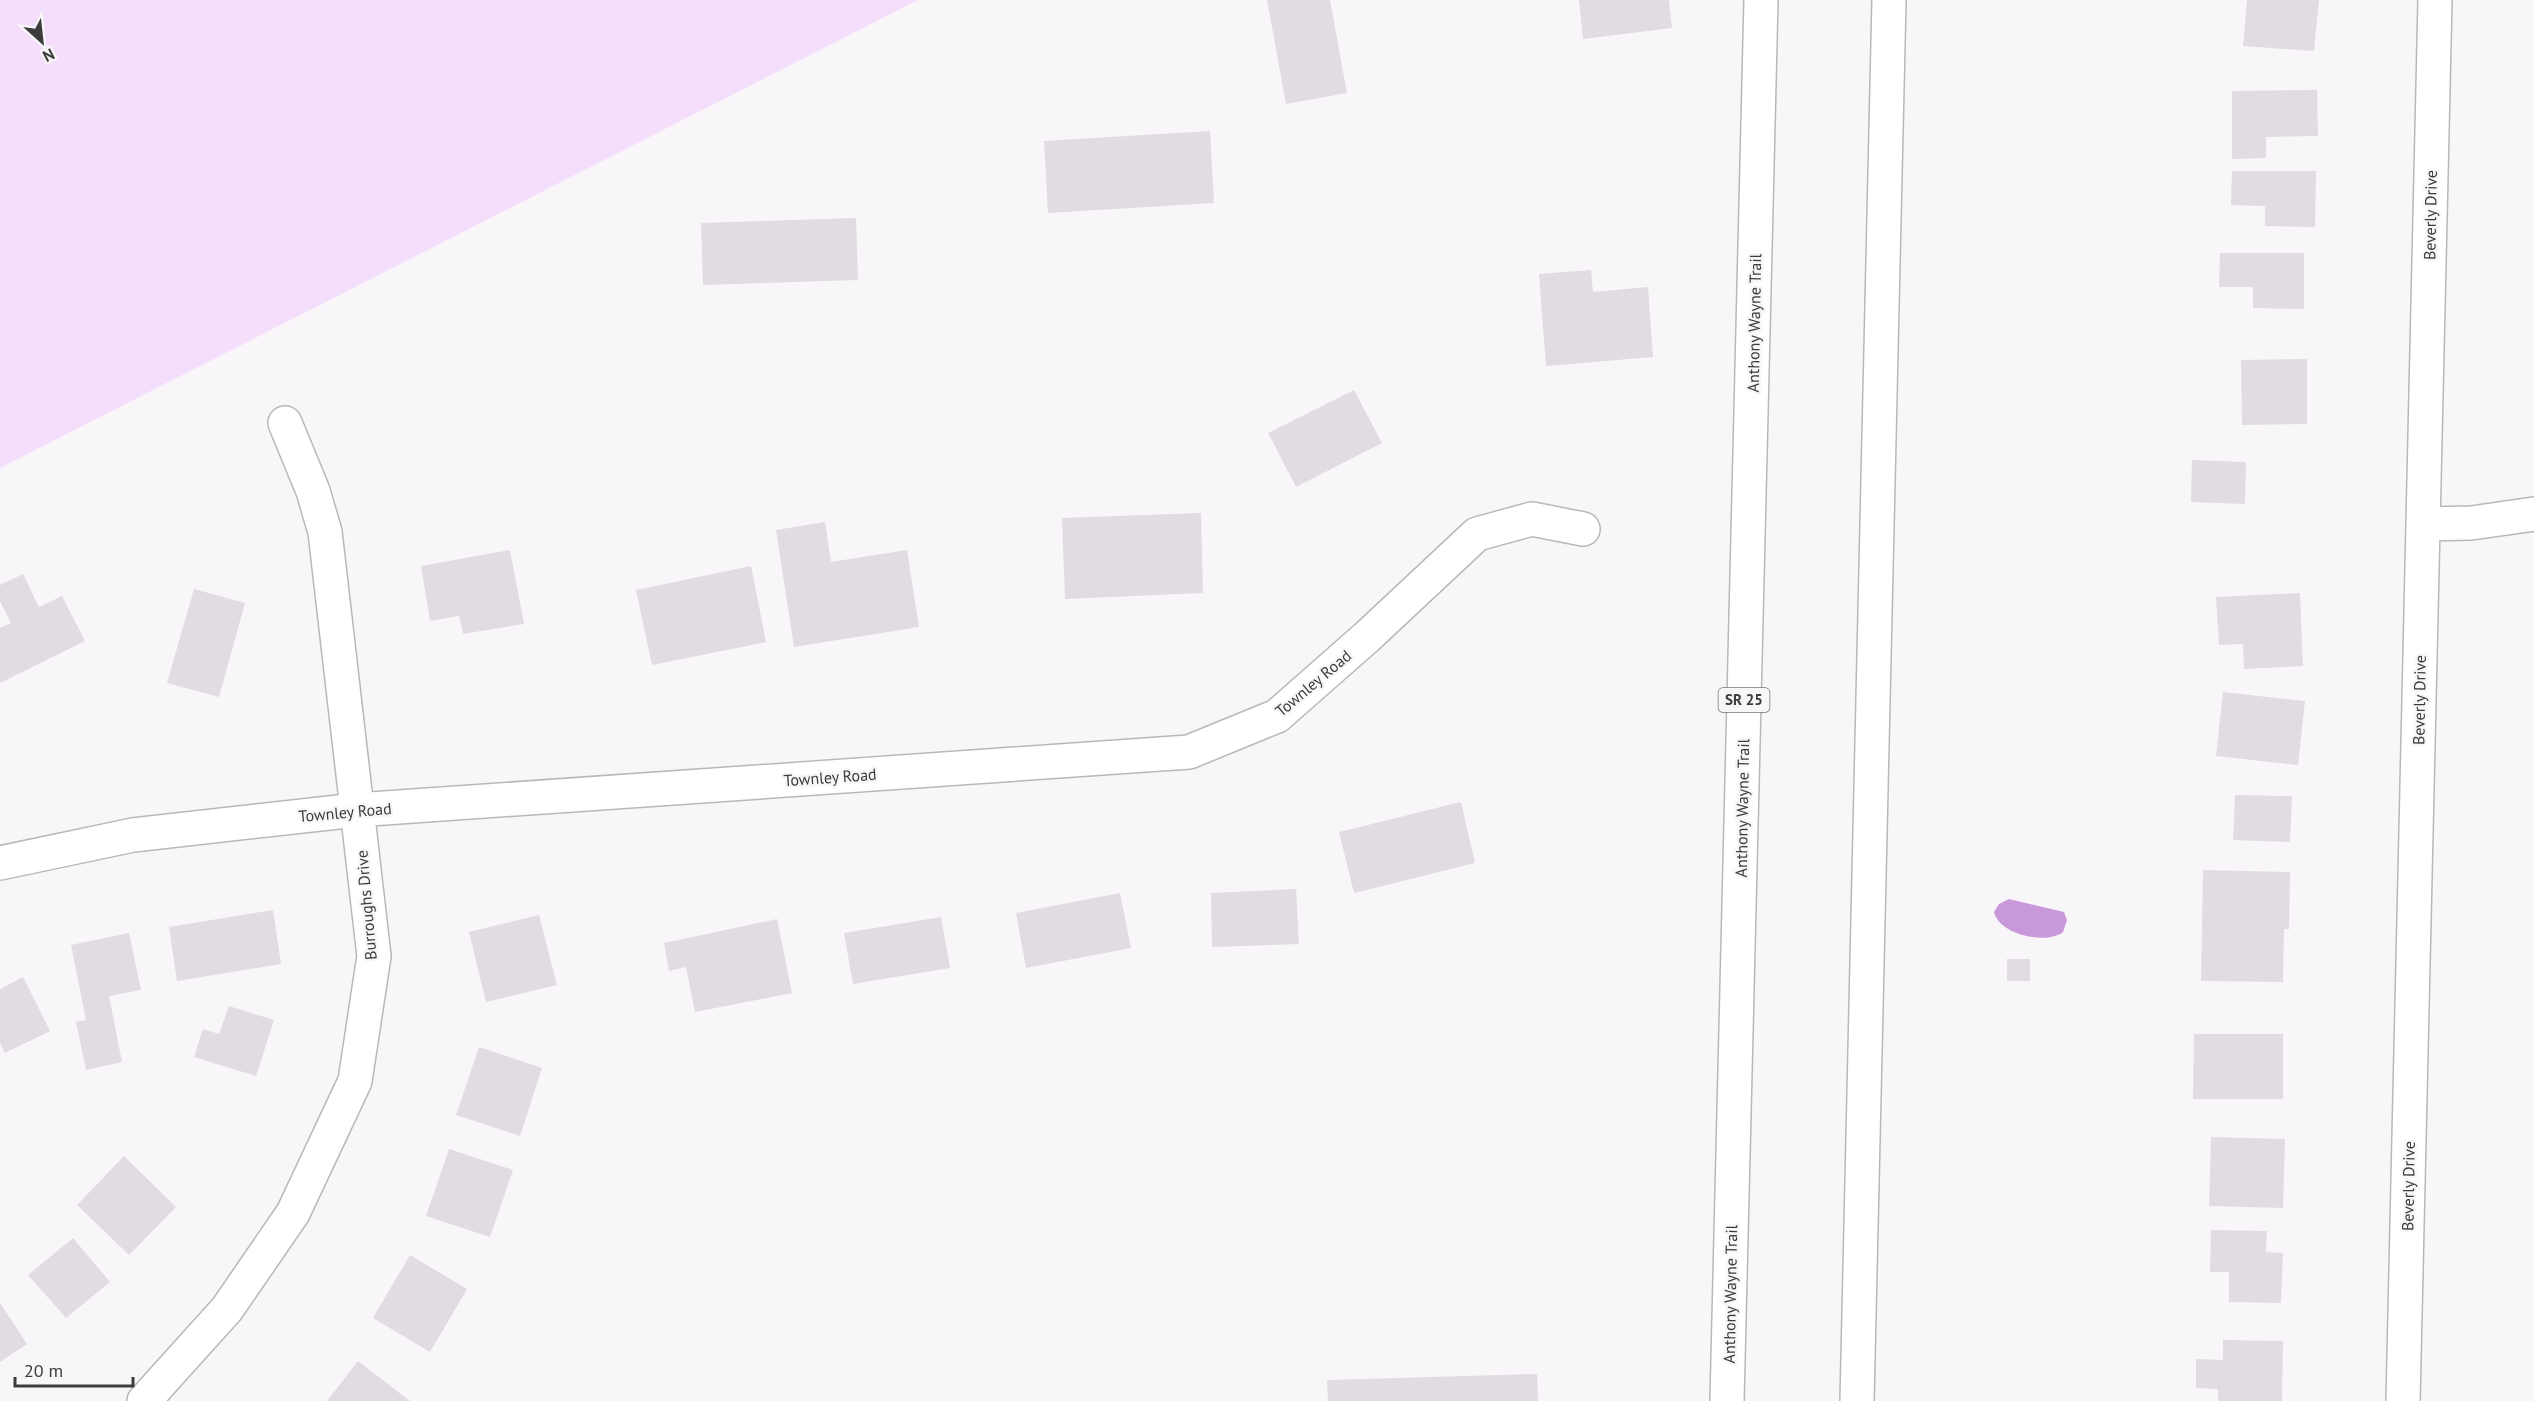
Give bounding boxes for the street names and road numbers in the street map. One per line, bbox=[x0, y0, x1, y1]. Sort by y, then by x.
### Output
street label: Beverly Drive bbox=[2419, 170, 2441, 260]
street label: Anthony Wayne Trail bbox=[1743, 253, 1765, 392]
street label: Townley Road bbox=[1271, 645, 1355, 721]
street label: Beverly Drive bbox=[2408, 655, 2430, 745]
road number: SR 25 bbox=[1718, 688, 1770, 712]
street label: Anthony Wayne Trail bbox=[1731, 738, 1753, 877]
street label: Townley Road bbox=[783, 764, 877, 790]
street label: Townley Road bbox=[298, 798, 392, 826]
street label: Burroughs Drive bbox=[351, 849, 381, 961]
street label: Beverly Drive bbox=[2397, 1141, 2419, 1231]
street label: Anthony Wayne Trail bbox=[1719, 1224, 1741, 1363]

